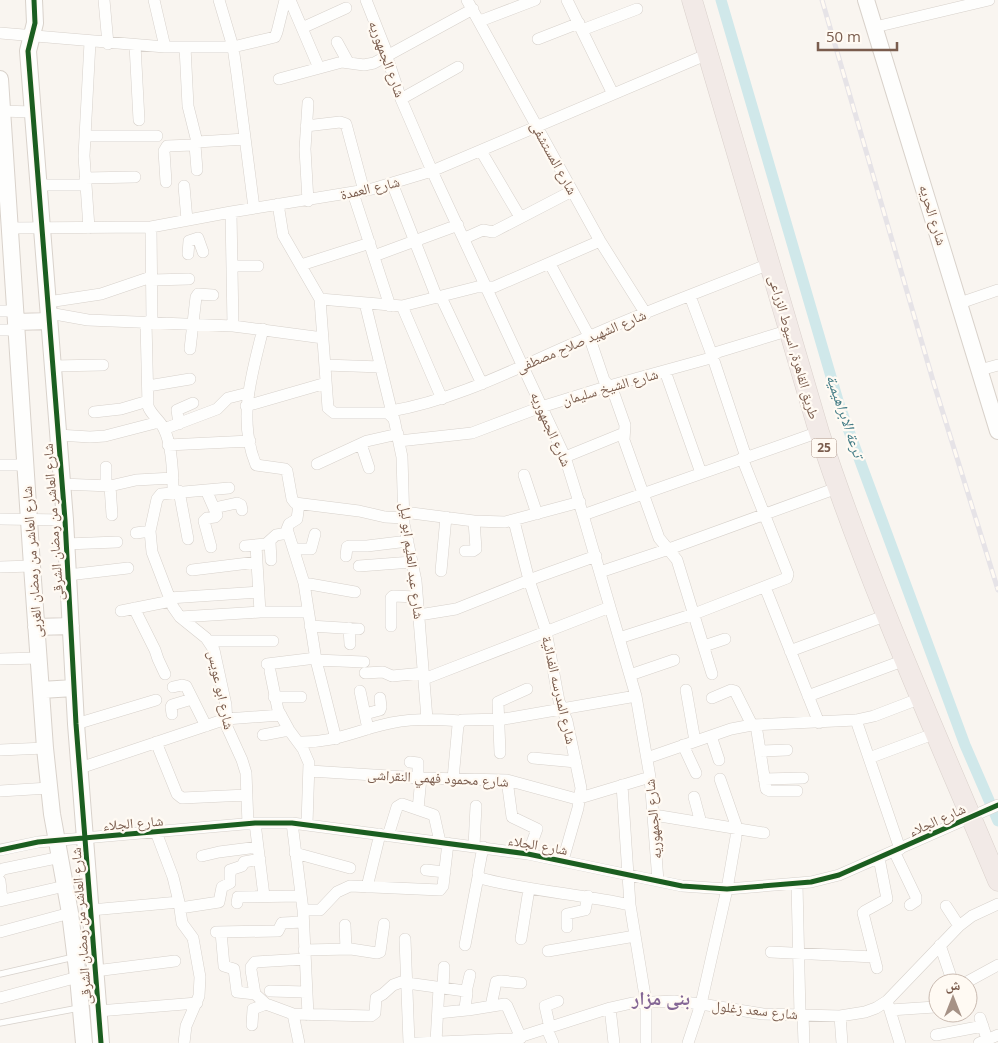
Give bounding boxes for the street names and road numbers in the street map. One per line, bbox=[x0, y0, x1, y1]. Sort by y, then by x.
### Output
street label: شارع الجمهوريه bbox=[364, 18, 410, 100]
street label: شارع المستشفى bbox=[526, 118, 582, 198]
street label: شارع العمدة bbox=[338, 171, 402, 205]
street label: شارع الحريه bbox=[914, 182, 952, 248]
street label: طريق القاهرة, اسيوط الزراعى bbox=[764, 273, 824, 421]
street label: شارع الشهيد صلاح مصطفى bbox=[513, 305, 649, 377]
street label: شارع الشيخ سليمان bbox=[560, 364, 660, 410]
street label: شارع الجمهوريه bbox=[526, 388, 576, 470]
road number: 25 bbox=[812, 438, 836, 458]
street label: شارع العاشر من رمضان الشرقى bbox=[38, 443, 68, 601]
street label: شارع العاشر من رمضان الغربى bbox=[17, 486, 47, 638]
street label: شارع عبد العليم ابو ليل bbox=[395, 502, 429, 620]
street label: شارع المدرسه الفدائية bbox=[537, 634, 581, 746]
street label: شارع ابو عويس bbox=[203, 649, 239, 731]
street label: شارع محمود فهمي النقراشى bbox=[367, 764, 509, 793]
street label: شارع الجمهوريه bbox=[640, 778, 666, 860]
street label: شارع الجلاء bbox=[905, 799, 969, 841]
street label: شارع الجلاء bbox=[102, 810, 164, 836]
street label: شارع الجلاء bbox=[506, 830, 570, 860]
street label: شارع العاشر من رمضان الشرقى bbox=[66, 847, 96, 1005]
street label: شارع سعد زغلول bbox=[711, 996, 799, 1024]

